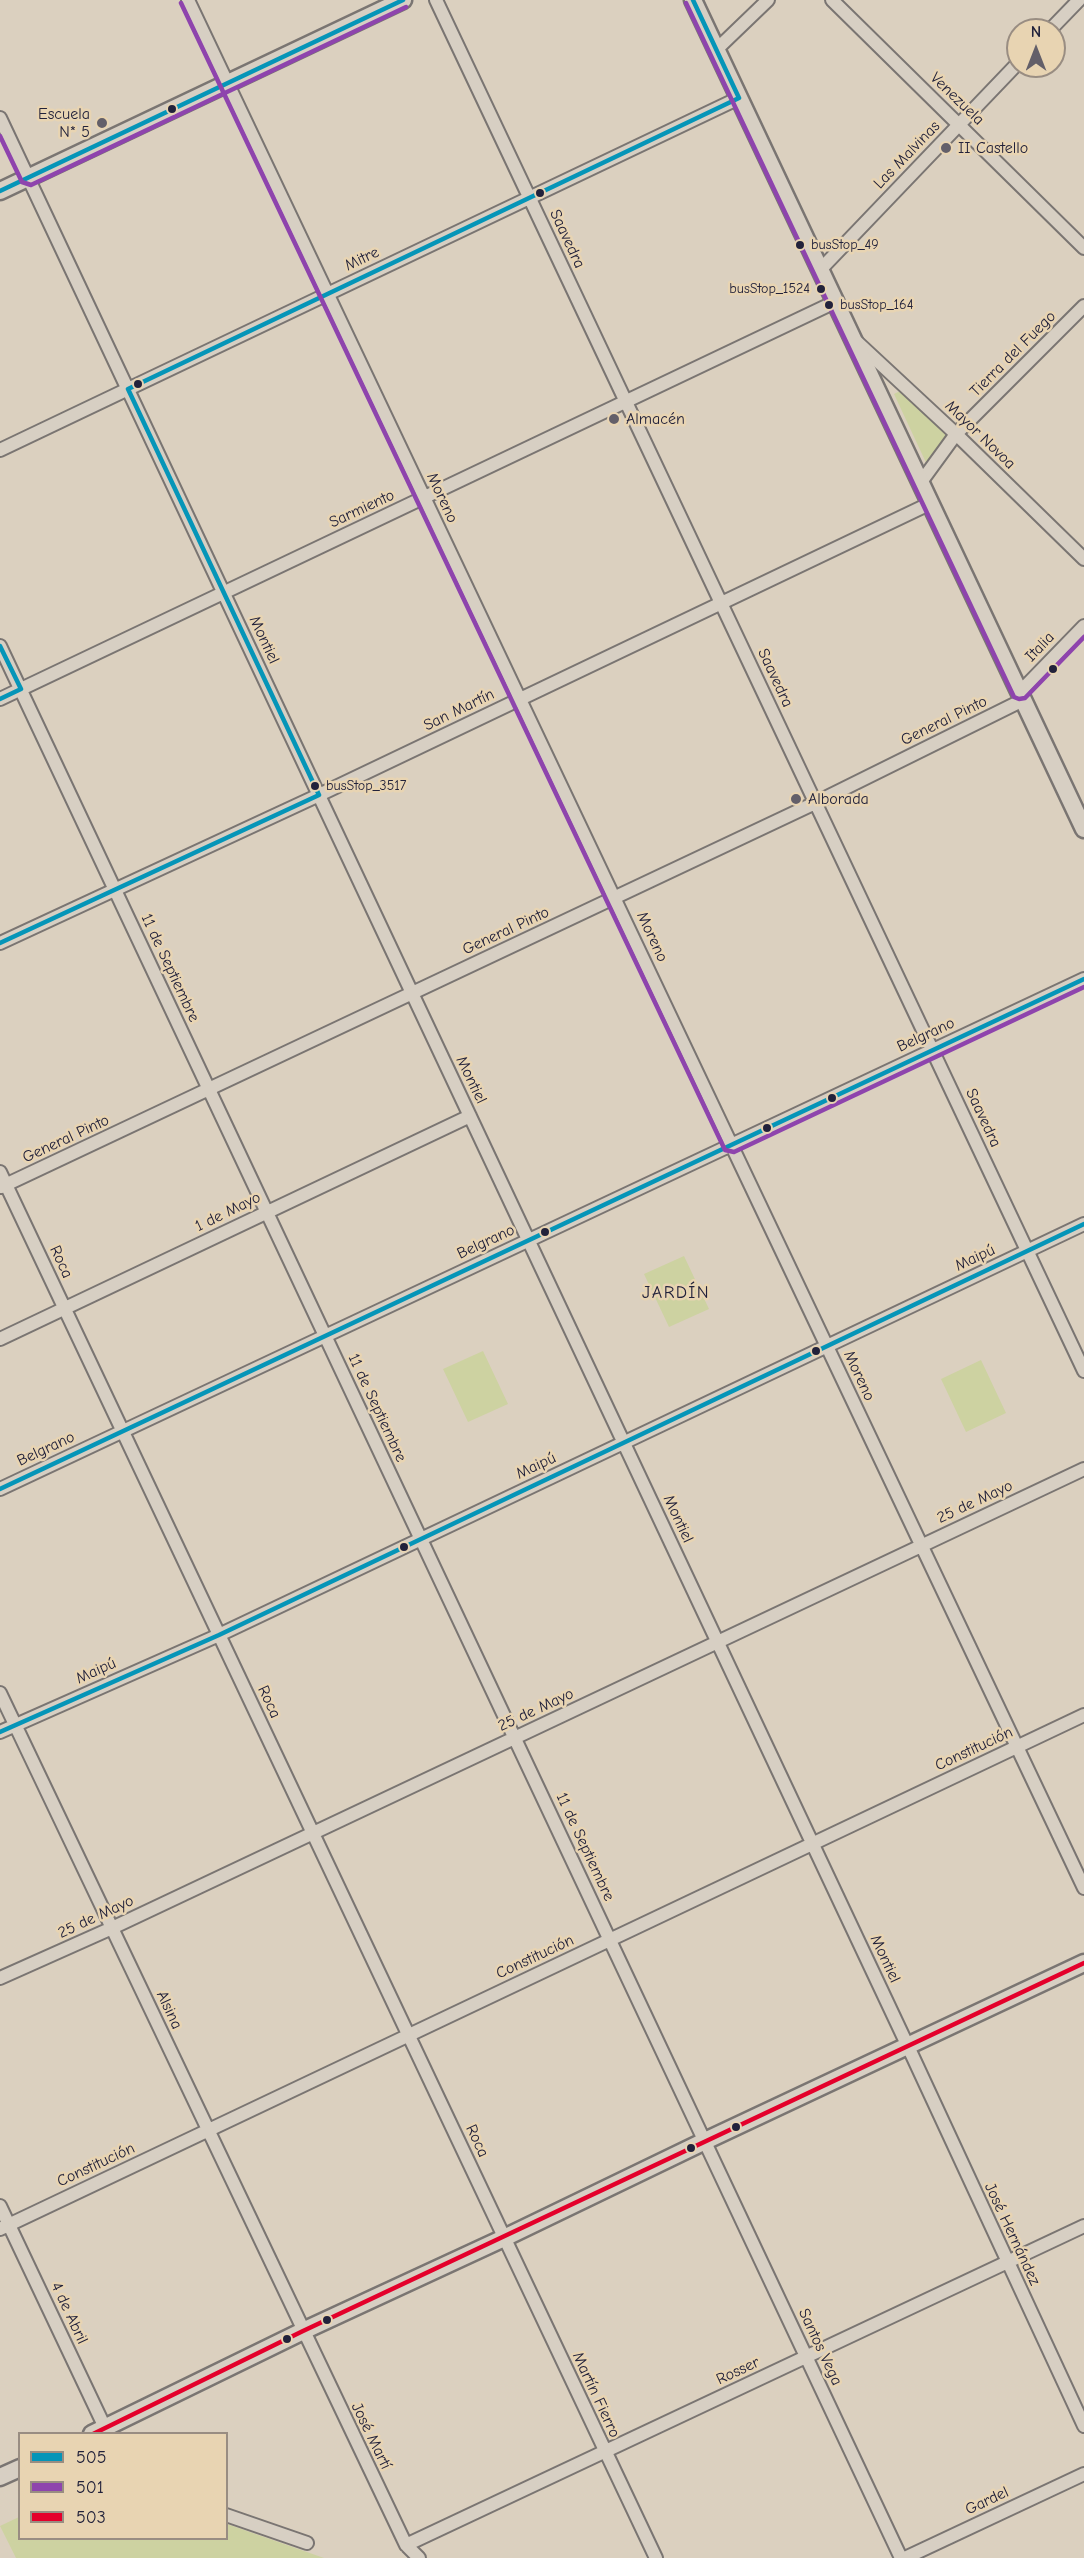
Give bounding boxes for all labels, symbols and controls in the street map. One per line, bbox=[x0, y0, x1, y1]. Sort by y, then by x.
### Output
north arrow bbox=[1006, 18, 1066, 78]
text: N bbox=[1031, 23, 1041, 41]
street label: Venezuela bbox=[926, 69, 988, 129]
unlabelled marker bbox=[166, 103, 178, 115]
place label: Escuela N* 5 bbox=[38, 104, 90, 142]
marker: Escuela N* 5 bbox=[95, 116, 109, 130]
street label: Las Malvinas bbox=[870, 117, 944, 193]
place label: II Castello bbox=[958, 138, 1028, 158]
marker: II Castello bbox=[939, 141, 953, 155]
unlabelled marker bbox=[534, 187, 546, 199]
street label: Saavedra bbox=[545, 207, 589, 271]
place label: busStop_49 bbox=[811, 237, 879, 253]
marker: busStop_49 bbox=[794, 239, 806, 251]
street label: Mitre bbox=[342, 243, 382, 275]
place label: busStop_1524 bbox=[729, 281, 810, 297]
marker: busStop_1524 bbox=[815, 283, 827, 295]
place label: busStop_164 bbox=[840, 297, 913, 313]
marker: busStop_164 bbox=[823, 299, 835, 311]
street label: Tierra del Fuego bbox=[966, 307, 1060, 401]
unlabelled marker bbox=[132, 378, 144, 390]
street label: Mayor Novoa bbox=[941, 397, 1019, 473]
place label: Almacén bbox=[626, 409, 685, 429]
marker: Almacén bbox=[607, 412, 621, 426]
street label: Moreno bbox=[422, 470, 462, 526]
street label: Sarmiento bbox=[326, 486, 398, 532]
street label: Montiel bbox=[245, 613, 283, 667]
street label: Italia bbox=[1021, 628, 1059, 666]
street label: Saavedra bbox=[753, 646, 797, 710]
unlabelled marker bbox=[1047, 663, 1059, 675]
street label: San Martín bbox=[420, 685, 498, 735]
street label: General Pinto bbox=[898, 692, 990, 750]
place label: busStop_3517 bbox=[326, 778, 406, 794]
marker: busStop_3517 bbox=[309, 780, 321, 792]
place label: Alborada bbox=[808, 789, 869, 809]
marker: Alborada bbox=[789, 792, 803, 806]
street label: General Pinto bbox=[460, 903, 552, 959]
street label: Moreno bbox=[632, 909, 672, 965]
street label: 11 de Septiembre bbox=[137, 911, 203, 1025]
street label: Belgrano bbox=[894, 1013, 958, 1057]
street label: Montiel bbox=[451, 1053, 491, 1107]
street label: Saavedra bbox=[961, 1086, 1005, 1150]
unlabelled marker bbox=[826, 1092, 838, 1104]
street label: General Pinto bbox=[20, 1111, 112, 1167]
unlabelled marker bbox=[761, 1122, 773, 1134]
street label: 1 de Mayo bbox=[192, 1188, 264, 1236]
street label: Belgrano bbox=[454, 1220, 518, 1264]
unlabelled marker bbox=[539, 1226, 551, 1238]
street label: Maipú bbox=[952, 1240, 998, 1276]
street label: Roca bbox=[45, 1243, 77, 1281]
district label: JARDÍN bbox=[642, 1282, 710, 1304]
unlabelled marker bbox=[810, 1345, 822, 1357]
street label: Moreno bbox=[839, 1348, 879, 1404]
street label: 11 de Septiembre bbox=[344, 1351, 410, 1465]
street label: Belgrano bbox=[14, 1427, 78, 1471]
street label: Maipú bbox=[513, 1448, 559, 1484]
street label: 25 de Mayo bbox=[934, 1476, 1016, 1528]
street label: Montiel bbox=[659, 1492, 697, 1546]
unlabelled marker bbox=[398, 1541, 410, 1553]
street label: Maipú bbox=[73, 1654, 119, 1688]
street label: Roca bbox=[253, 1683, 285, 1721]
street label: 25 de Mayo bbox=[495, 1684, 577, 1736]
street label: Constitución bbox=[932, 1723, 1016, 1775]
street label: 11 de Septiembre bbox=[552, 1790, 618, 1904]
street label: 25 de Mayo bbox=[55, 1891, 137, 1943]
street label: Constitución bbox=[493, 1931, 577, 1983]
street label: Montiel bbox=[866, 1932, 904, 1986]
street label: Alsina bbox=[152, 1988, 186, 2032]
unlabelled marker bbox=[730, 2121, 742, 2133]
street label: Roca bbox=[461, 2122, 493, 2160]
street label: Constitución bbox=[54, 2139, 138, 2191]
unlabelled marker bbox=[685, 2142, 697, 2154]
street label: José Hernández bbox=[980, 2180, 1044, 2288]
street label: 4 de Abril bbox=[46, 2279, 92, 2347]
street label: Santos Vega bbox=[794, 2305, 846, 2389]
unlabelled marker bbox=[321, 2314, 333, 2326]
unlabelled marker bbox=[281, 2333, 293, 2345]
street label: Martín Fierro bbox=[568, 2349, 624, 2441]
street label: Rosser bbox=[713, 2353, 763, 2389]
street label: José Martí bbox=[347, 2399, 395, 2473]
legend bbox=[18, 2432, 228, 2540]
text: 505 bbox=[76, 2447, 106, 2468]
text: 501 bbox=[76, 2477, 104, 2498]
street label: Gardel bbox=[962, 2483, 1012, 2519]
text: 503 bbox=[76, 2507, 106, 2528]

